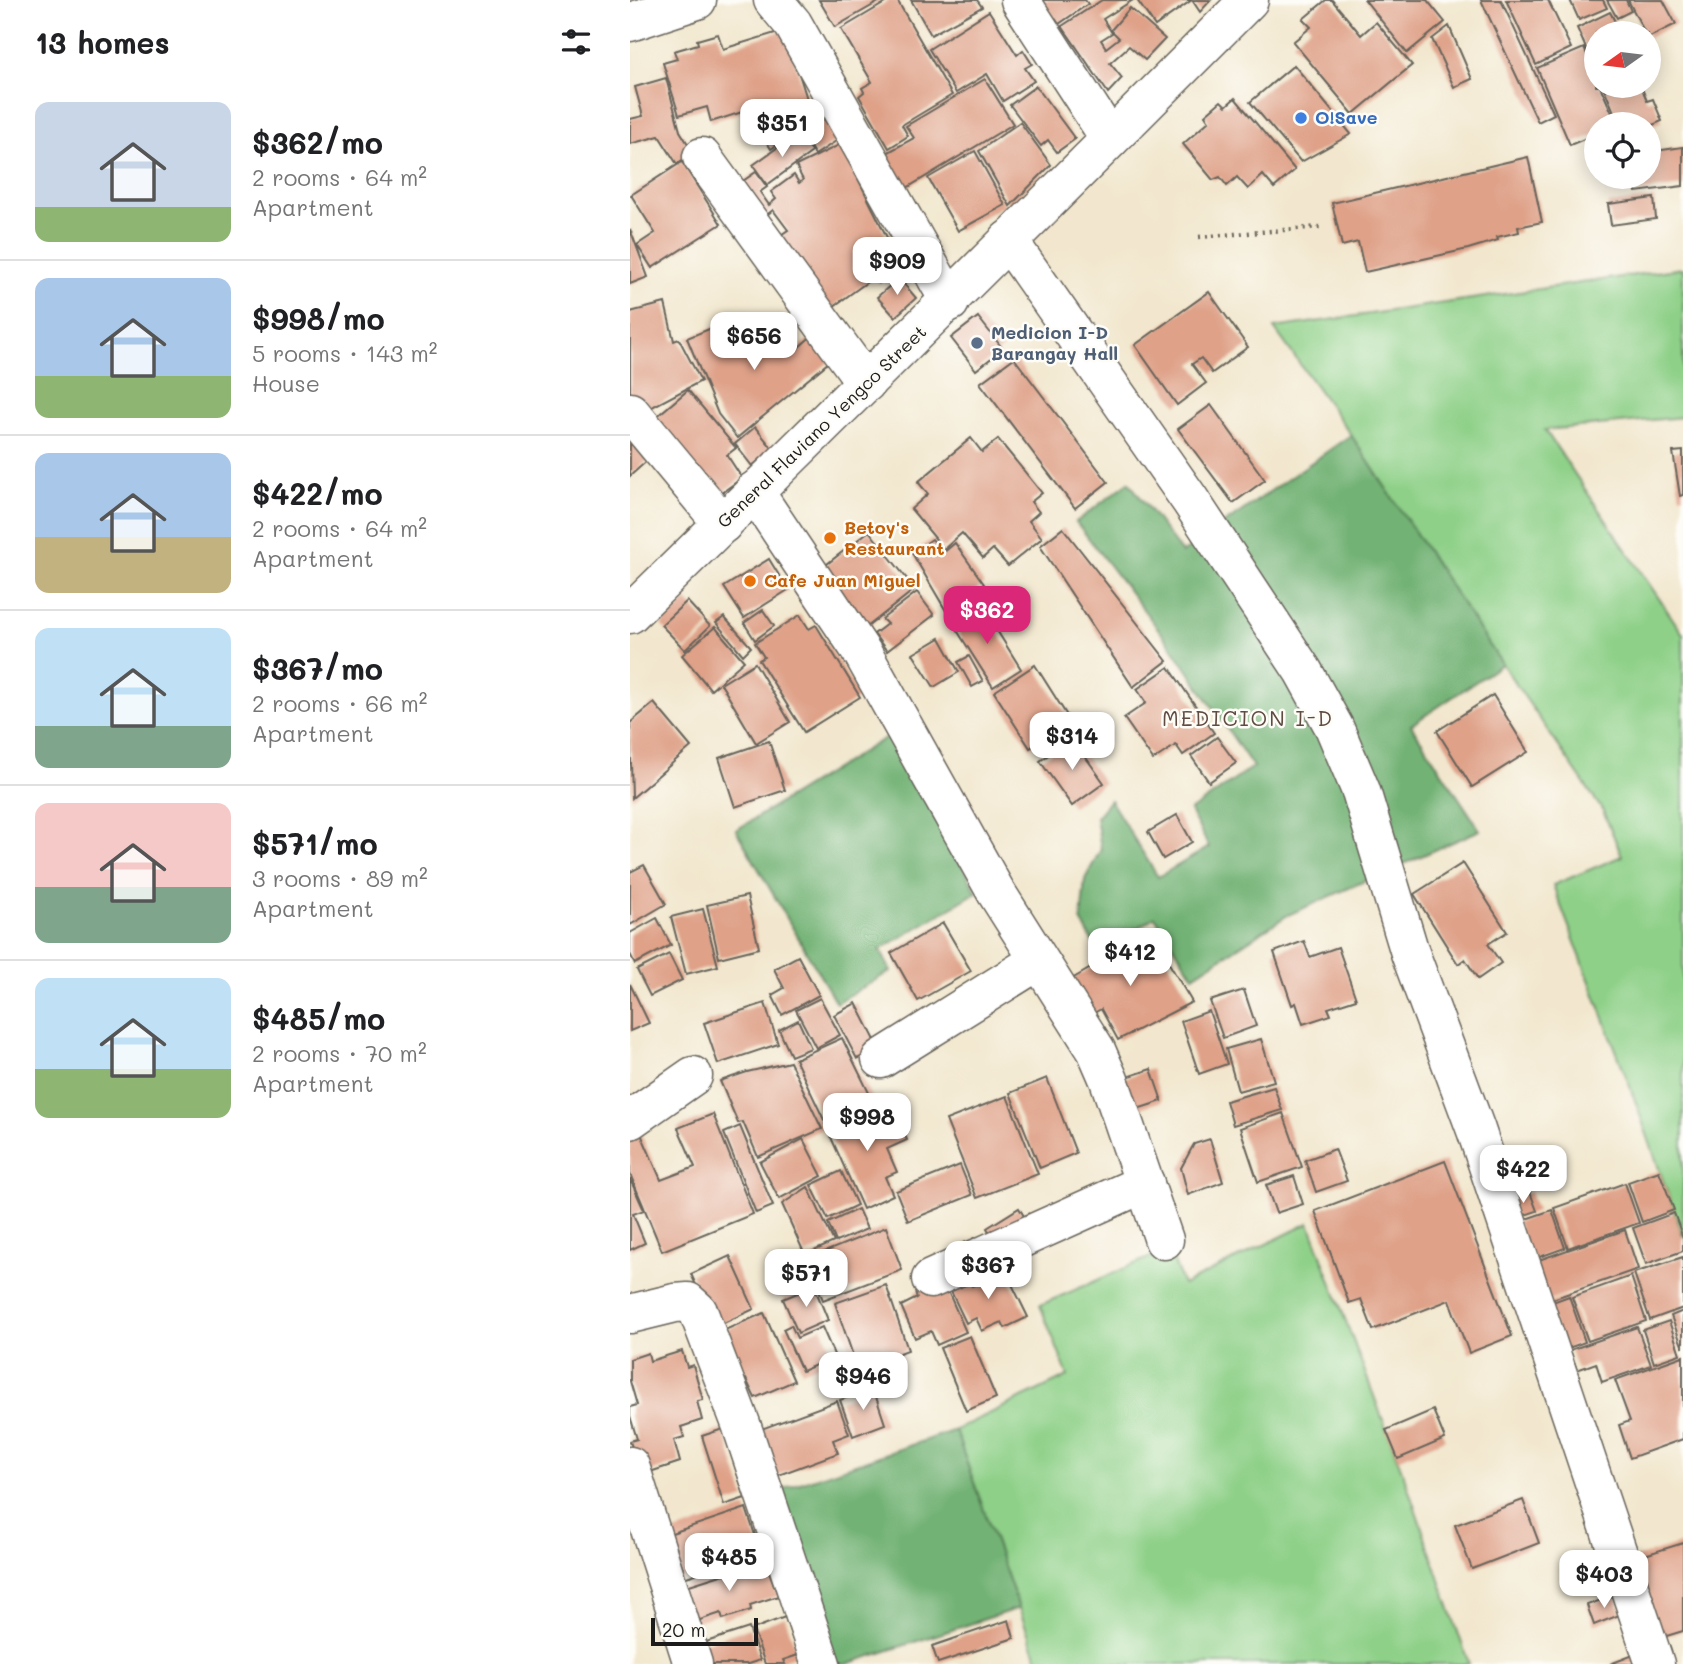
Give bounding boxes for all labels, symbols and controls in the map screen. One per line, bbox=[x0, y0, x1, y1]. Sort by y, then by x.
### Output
north arrow bbox=[1584, 21, 1661, 98]
map controls bbox=[1584, 21, 1661, 189]
text: 13 homes bbox=[35, 22, 170, 62]
icon: filters bbox=[557, 23, 595, 61]
pin: $351 bbox=[741, 100, 823, 159]
place label: O!Save bbox=[1315, 105, 1378, 129]
text: $351 bbox=[756, 107, 808, 137]
marker: O!Save bbox=[1293, 110, 1309, 126]
button: locate bbox=[1584, 112, 1661, 189]
text: $362/mo bbox=[252, 122, 383, 162]
icon: home bbox=[91, 130, 175, 214]
text: 2 rooms · 64 m² bbox=[252, 162, 427, 192]
text: Apartment bbox=[252, 192, 374, 222]
pin: $909 bbox=[856, 238, 938, 297]
text: $909 bbox=[869, 245, 925, 275]
text: $998/mo bbox=[252, 298, 385, 338]
icon: home bbox=[91, 306, 175, 390]
pin: $656 bbox=[713, 312, 795, 372]
street label: General Flaviano Yengco Street bbox=[711, 320, 931, 533]
text: $656 bbox=[726, 320, 782, 350]
place label: Medicion I-D Barangay Hall bbox=[991, 320, 1118, 365]
marker: Medicion I-D Barangay Hall bbox=[969, 335, 985, 351]
text: 5 rooms · 143 m² bbox=[252, 338, 438, 368]
text: House bbox=[252, 368, 320, 398]
text: $422/mo bbox=[252, 473, 383, 513]
icon: home bbox=[91, 481, 175, 565]
text: 2 rooms · 64 m² bbox=[252, 513, 427, 543]
place label: Betoy's Restaurant bbox=[844, 515, 944, 560]
marker: Betoy's Restaurant bbox=[822, 530, 838, 546]
text: Apartment bbox=[252, 543, 374, 573]
place label: Cafe Juan Miguel bbox=[764, 568, 921, 592]
marker: Cafe Juan Miguel bbox=[742, 573, 758, 589]
pin: $362 bbox=[946, 586, 1028, 646]
text: $362 bbox=[960, 594, 1014, 624]
text: $367/mo bbox=[252, 648, 383, 688]
icon: home bbox=[91, 656, 175, 740]
text: 2 rooms · 66 m² bbox=[252, 688, 427, 718]
district label: MEDICION I-D bbox=[1162, 704, 1334, 731]
pin: $314 bbox=[1031, 712, 1113, 772]
text: Apartment bbox=[252, 718, 374, 748]
text: $314 bbox=[1046, 720, 1098, 750]
text: $571/mo bbox=[252, 823, 378, 863]
icon: home bbox=[91, 831, 175, 915]
text: 3 rooms · 89 m² bbox=[252, 863, 428, 893]
text: Apartment bbox=[252, 893, 374, 923]
pin: $412 bbox=[1089, 928, 1171, 988]
text: $412 bbox=[1104, 936, 1156, 966]
text: $485/mo bbox=[252, 998, 385, 1038]
icon: home bbox=[91, 1006, 175, 1090]
text: 2 rooms · 70 m² bbox=[252, 1038, 427, 1068]
text: Apartment bbox=[252, 1068, 374, 1098]
pin: $998 bbox=[826, 1094, 908, 1153]
text: $998 bbox=[839, 1101, 895, 1131]
pin: $422 bbox=[1482, 1146, 1564, 1205]
text: $422 bbox=[1496, 1153, 1550, 1183]
pin: $367 bbox=[947, 1242, 1029, 1301]
text: $367 bbox=[961, 1249, 1015, 1279]
pin: $571 bbox=[765, 1250, 847, 1309]
text: $571 bbox=[781, 1257, 831, 1287]
pin: $946 bbox=[822, 1352, 904, 1412]
text: $946 bbox=[835, 1360, 891, 1390]
pin: $485 bbox=[688, 1534, 770, 1593]
text: $485 bbox=[701, 1541, 757, 1571]
pin: $403 bbox=[1563, 1550, 1645, 1610]
text: $403 bbox=[1575, 1558, 1633, 1588]
scale bar bbox=[651, 1615, 758, 1647]
text: 20 m bbox=[662, 1617, 706, 1642]

